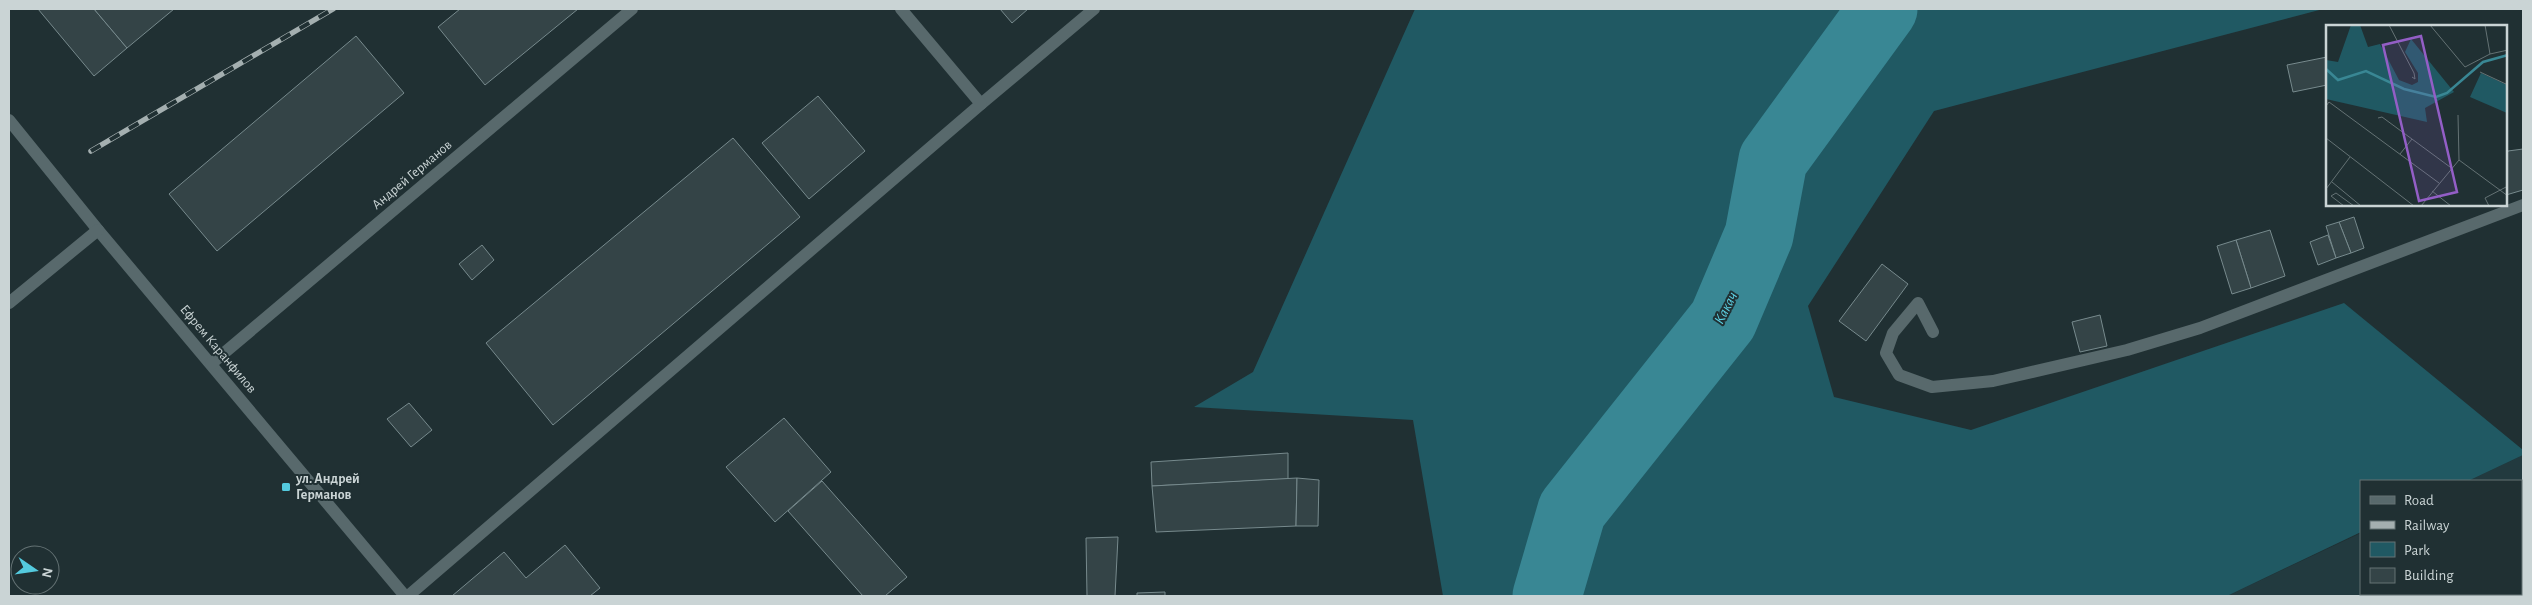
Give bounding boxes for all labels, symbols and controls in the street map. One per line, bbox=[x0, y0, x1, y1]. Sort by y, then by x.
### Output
inset map bbox=[2326, 25, 2507, 206]
street label: Андрей Германов bbox=[369, 138, 455, 212]
water label: Какач bbox=[1712, 290, 1740, 326]
street label: Ефрем Каранфилов bbox=[177, 302, 259, 396]
place label: ул. Андрей Германов bbox=[295, 472, 360, 502]
legend bbox=[2360, 480, 2522, 595]
marker: ул. Андрей Германов bbox=[280, 481, 292, 493]
text: Road bbox=[2404, 493, 2434, 508]
text: Railway bbox=[2404, 518, 2450, 533]
text: Park bbox=[2404, 543, 2430, 558]
north arrow bbox=[10, 545, 60, 595]
text: N bbox=[39, 566, 55, 579]
text: Building bbox=[2404, 568, 2454, 583]

